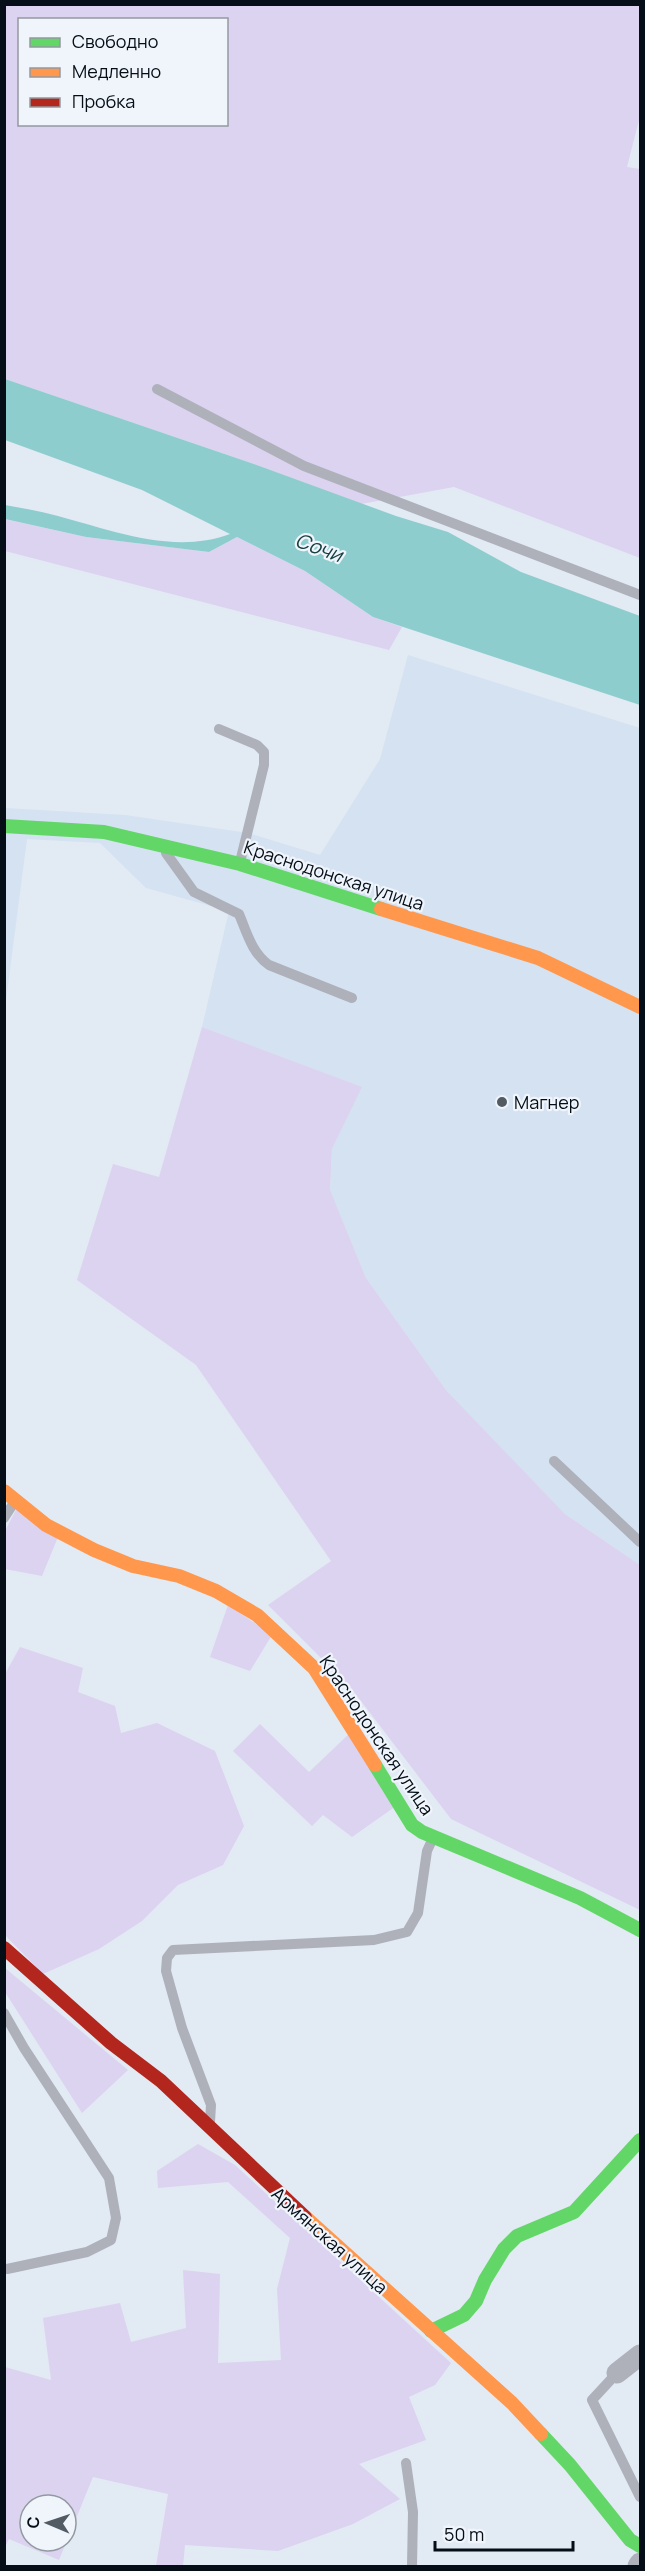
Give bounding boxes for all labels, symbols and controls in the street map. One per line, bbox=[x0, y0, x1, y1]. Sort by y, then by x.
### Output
legend bbox=[18, 18, 228, 126]
text: Свободно bbox=[72, 29, 158, 53]
text: Медленно bbox=[72, 59, 161, 83]
text: Пробка bbox=[72, 89, 135, 113]
water label: Сочи bbox=[292, 526, 348, 569]
street label: Краснодонская улица bbox=[241, 835, 427, 915]
place label: Магнер bbox=[514, 1090, 579, 1114]
marker: Магнер bbox=[495, 1095, 509, 1109]
street label: Краснодонская улица bbox=[315, 1650, 439, 1820]
street label: Армянская улица bbox=[267, 2181, 393, 2299]
north arrow bbox=[18, 2493, 78, 2553]
scale bar bbox=[435, 2514, 573, 2552]
text: С bbox=[22, 2516, 44, 2529]
text: 50 m bbox=[444, 2522, 484, 2546]

